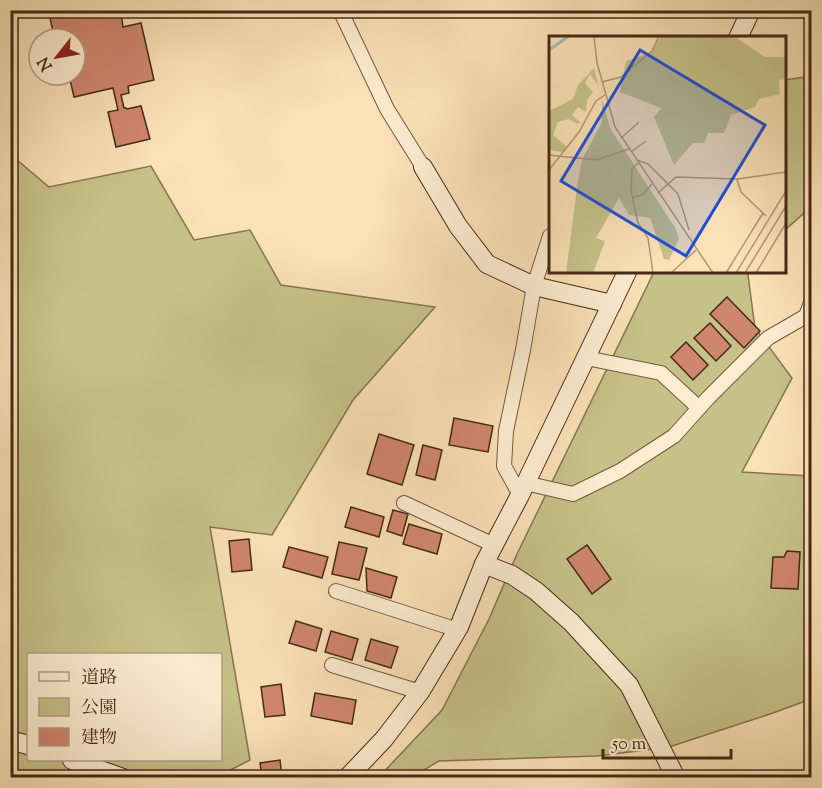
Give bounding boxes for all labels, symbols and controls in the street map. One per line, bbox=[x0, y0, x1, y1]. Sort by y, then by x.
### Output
north arrow bbox=[27, 27, 87, 87]
inset map bbox=[549, 36, 786, 273]
text: N bbox=[33, 52, 59, 75]
legend bbox=[27, 653, 222, 761]
text: 道路 bbox=[81, 666, 117, 692]
text: 公園 bbox=[81, 696, 117, 722]
scale bar bbox=[603, 722, 730, 760]
text: 建物 bbox=[81, 726, 117, 752]
text: 50 m bbox=[611, 732, 647, 758]

